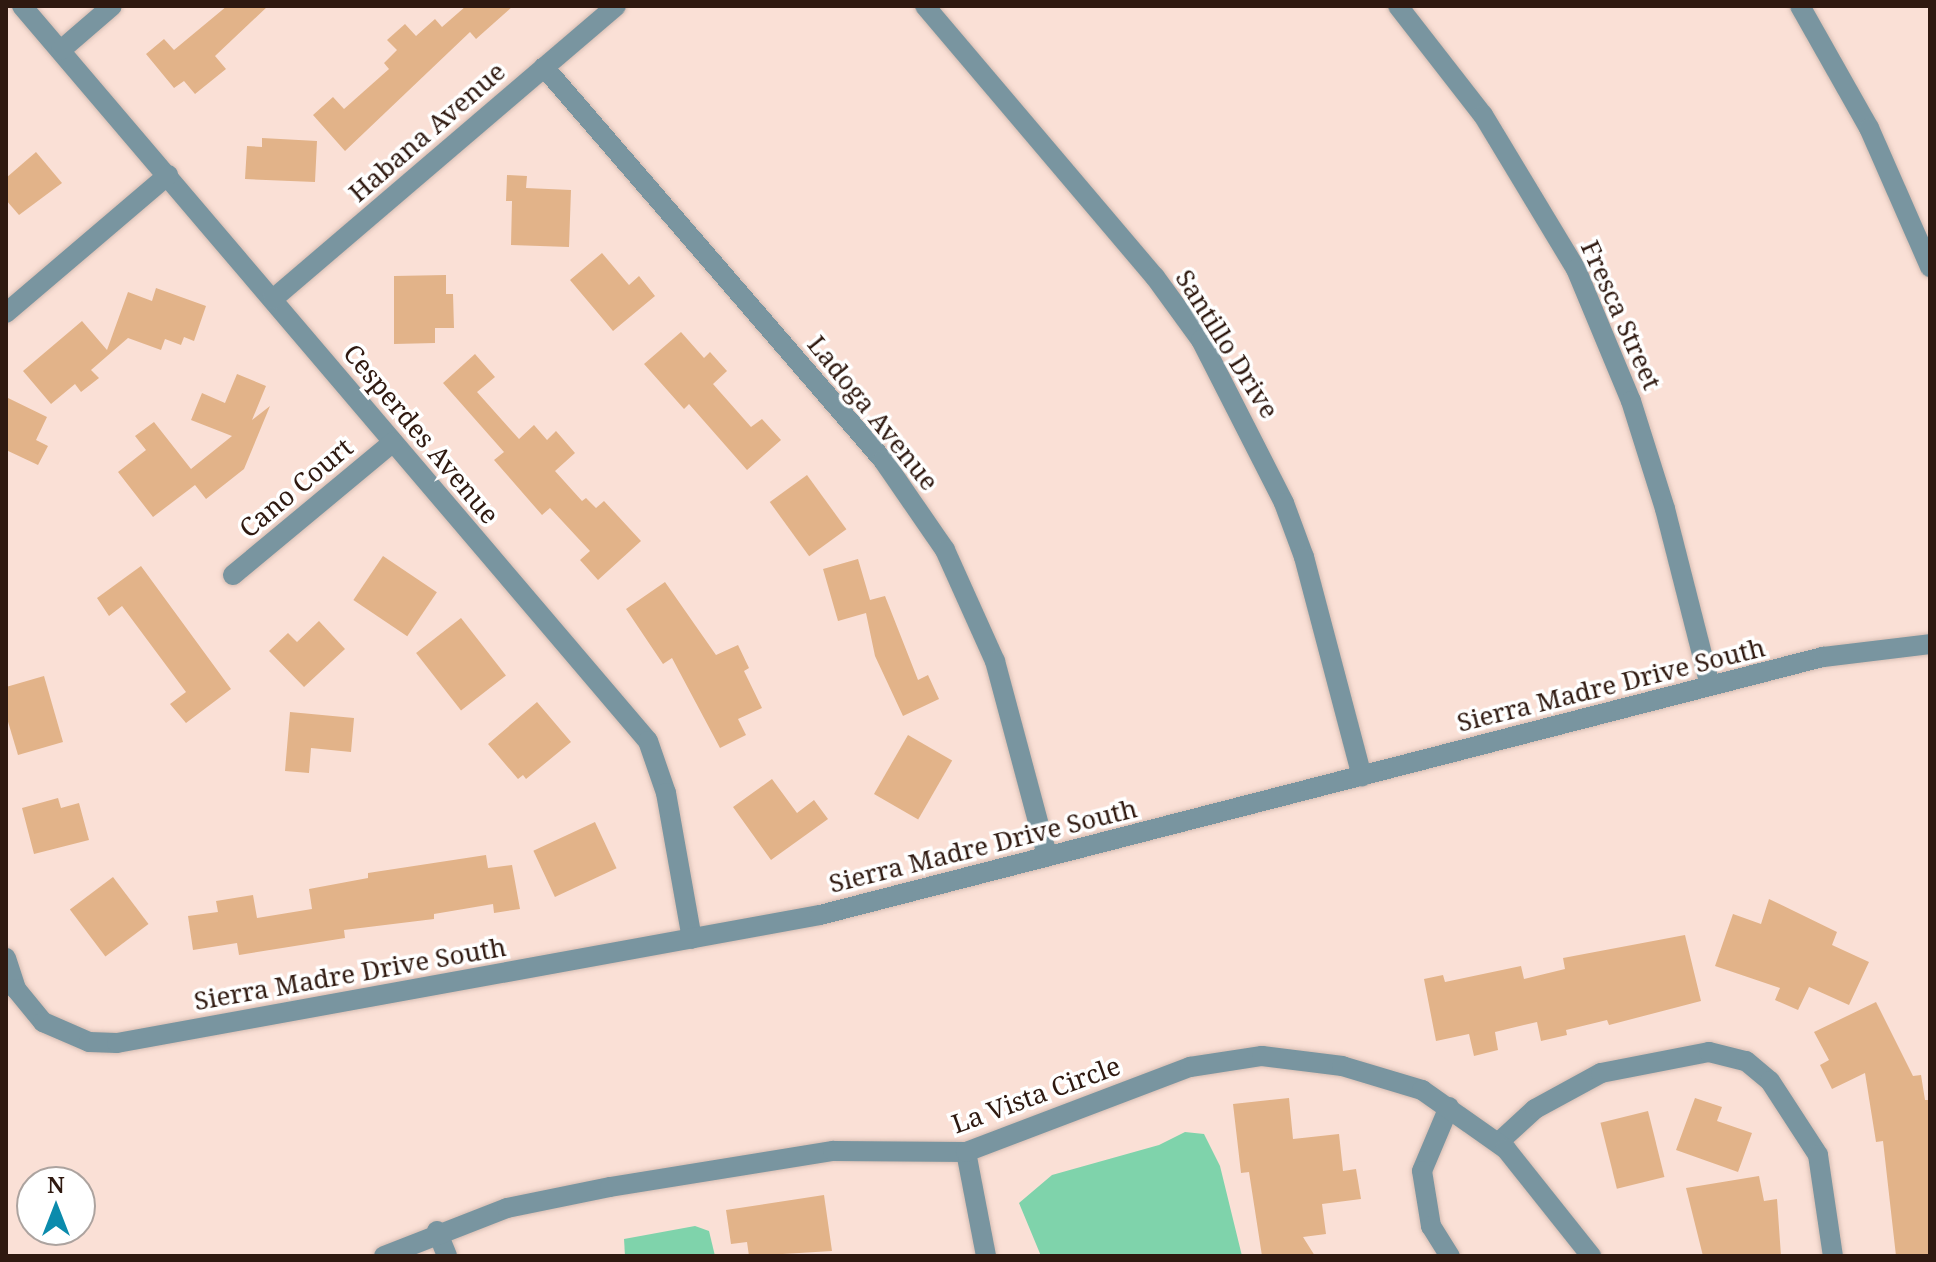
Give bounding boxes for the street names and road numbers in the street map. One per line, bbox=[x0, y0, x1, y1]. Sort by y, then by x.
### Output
street label: Habana Avenue bbox=[342, 56, 512, 208]
street label: Fresca Street bbox=[1574, 236, 1668, 394]
street label: Santillo Drive bbox=[1169, 264, 1285, 424]
street label: Ladoga Avenue bbox=[801, 329, 945, 497]
street label: Cesperdes Avenue bbox=[337, 338, 505, 530]
street label: Cano Court bbox=[233, 432, 359, 544]
street label: Sierra Madre Drive South bbox=[1454, 632, 1768, 738]
street label: Sierra Madre Drive South bbox=[826, 793, 1140, 899]
street label: Sierra Madre Drive South bbox=[192, 931, 508, 1017]
street label: La Vista Circle bbox=[947, 1050, 1125, 1140]

